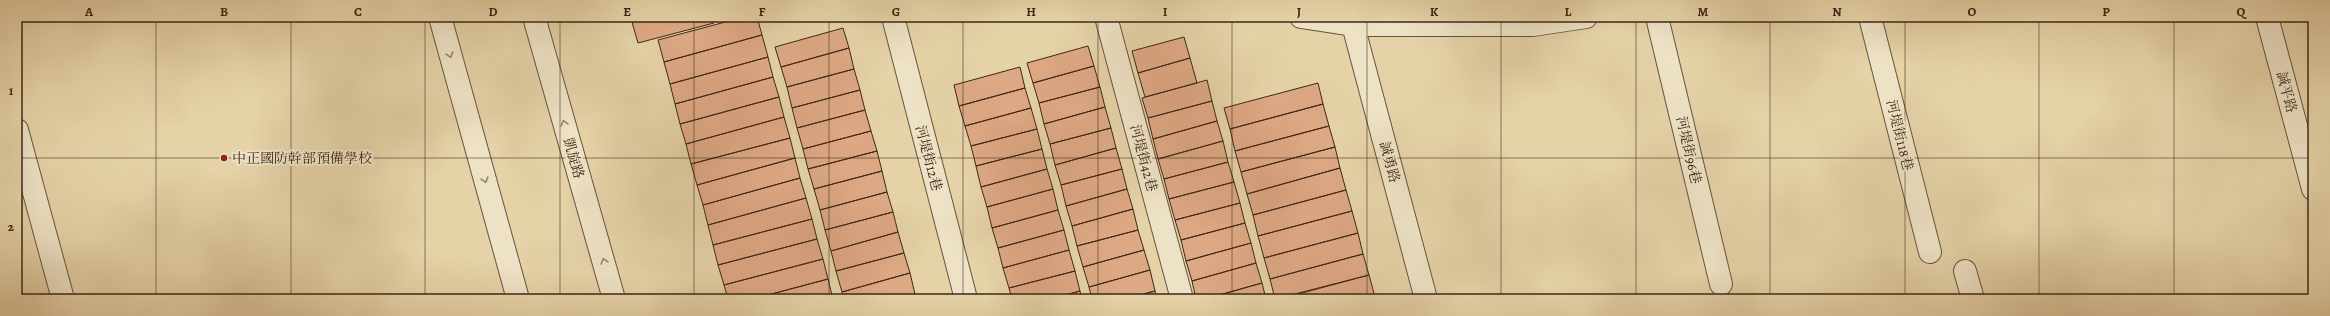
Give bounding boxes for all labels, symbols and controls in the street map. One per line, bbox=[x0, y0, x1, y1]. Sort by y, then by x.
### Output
text: A bbox=[84, 3, 94, 20]
text: B bbox=[220, 3, 228, 20]
text: C bbox=[354, 3, 362, 20]
text: D bbox=[488, 3, 498, 20]
text: E bbox=[623, 3, 631, 20]
text: F bbox=[759, 3, 766, 20]
text: G bbox=[892, 3, 900, 20]
text: H bbox=[1026, 3, 1036, 20]
text: I bbox=[1163, 3, 1168, 20]
text: J bbox=[1297, 3, 1301, 20]
text: K bbox=[1430, 3, 1439, 20]
text: L bbox=[1565, 3, 1572, 20]
text: M bbox=[1698, 3, 1709, 20]
text: N bbox=[1832, 3, 1842, 20]
text: O bbox=[1968, 3, 1977, 20]
text: P bbox=[2102, 3, 2110, 20]
text: Q bbox=[2237, 3, 2248, 20]
one-way arrow bbox=[446, 51, 454, 58]
street label: 誠平路 bbox=[2272, 69, 2301, 115]
text: 1 bbox=[9, 82, 14, 99]
street label: 河堤街118巷 bbox=[1882, 98, 1917, 173]
street label: 河堤街96巷 bbox=[1672, 114, 1706, 186]
one-way arrow bbox=[561, 120, 569, 126]
street label: 河堤街42巷 bbox=[1125, 122, 1162, 194]
street label: 河堤街12巷 bbox=[911, 123, 946, 193]
street label: 凱旋路 bbox=[559, 135, 588, 181]
street label: 誠勇路 bbox=[1375, 139, 1404, 185]
place label: 中正國防幹部預備學校 bbox=[232, 149, 372, 168]
marker: 中正國防幹部預備學校 bbox=[219, 153, 229, 163]
one-way arrow bbox=[480, 176, 489, 183]
text: 2 bbox=[8, 218, 15, 235]
one-way arrow bbox=[600, 258, 609, 265]

